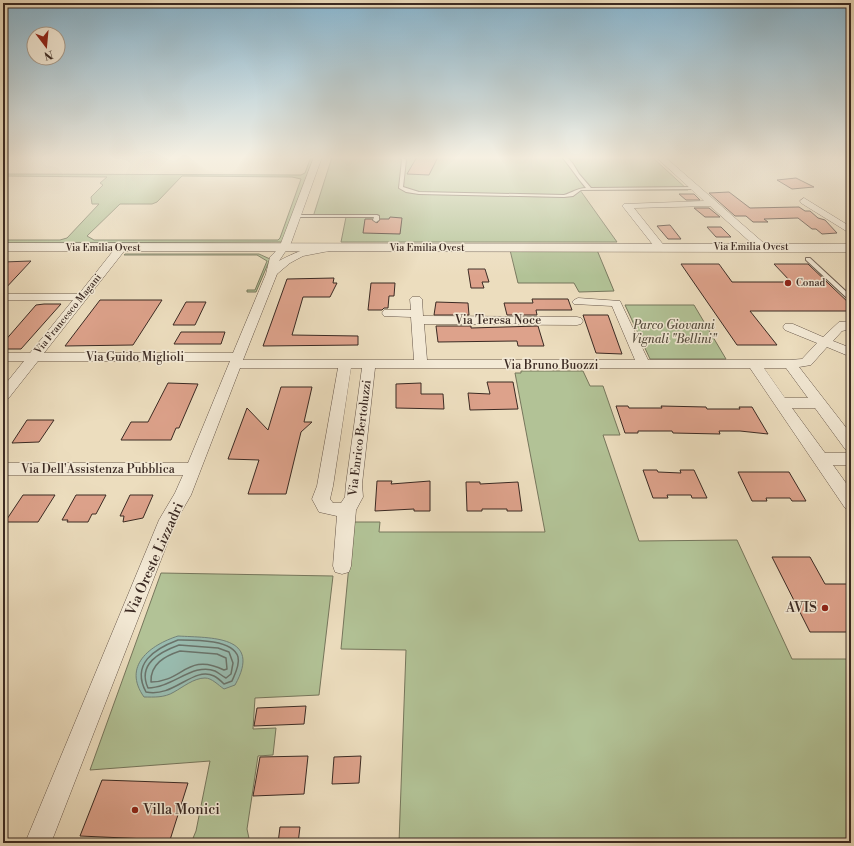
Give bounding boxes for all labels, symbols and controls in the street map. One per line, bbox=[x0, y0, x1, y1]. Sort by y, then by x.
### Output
north arrow bbox=[26, 26, 66, 66]
text: N bbox=[42, 47, 55, 63]
street label: Via Emilia Ovest bbox=[712, 241, 789, 253]
street label: Via Emilia Ovest bbox=[64, 242, 141, 254]
street label: Via Emilia Ovest bbox=[388, 242, 465, 254]
street label: Via Francesco Magani bbox=[31, 271, 104, 357]
place label: Conad bbox=[796, 277, 826, 289]
marker: Conad bbox=[783, 278, 793, 288]
street label: Via Teresa Noce bbox=[454, 313, 541, 328]
park label: Parco Giovanni Vignali "Bellini" bbox=[631, 318, 718, 347]
street label: Via Guido Miglioli bbox=[85, 350, 184, 365]
street label: Via Bruno Buozzi bbox=[502, 358, 599, 373]
street label: Via Enrico Bertoluzzi bbox=[345, 379, 375, 498]
street label: Via Dell'Assistenza Pubblica bbox=[20, 462, 176, 477]
street label: Via Oreste Lizzadri bbox=[122, 499, 188, 619]
place label: AVIS bbox=[785, 599, 817, 617]
marker: AVIS bbox=[820, 603, 830, 613]
place label: Villa Monici bbox=[142, 801, 220, 819]
marker: Villa Monici bbox=[130, 805, 140, 815]

